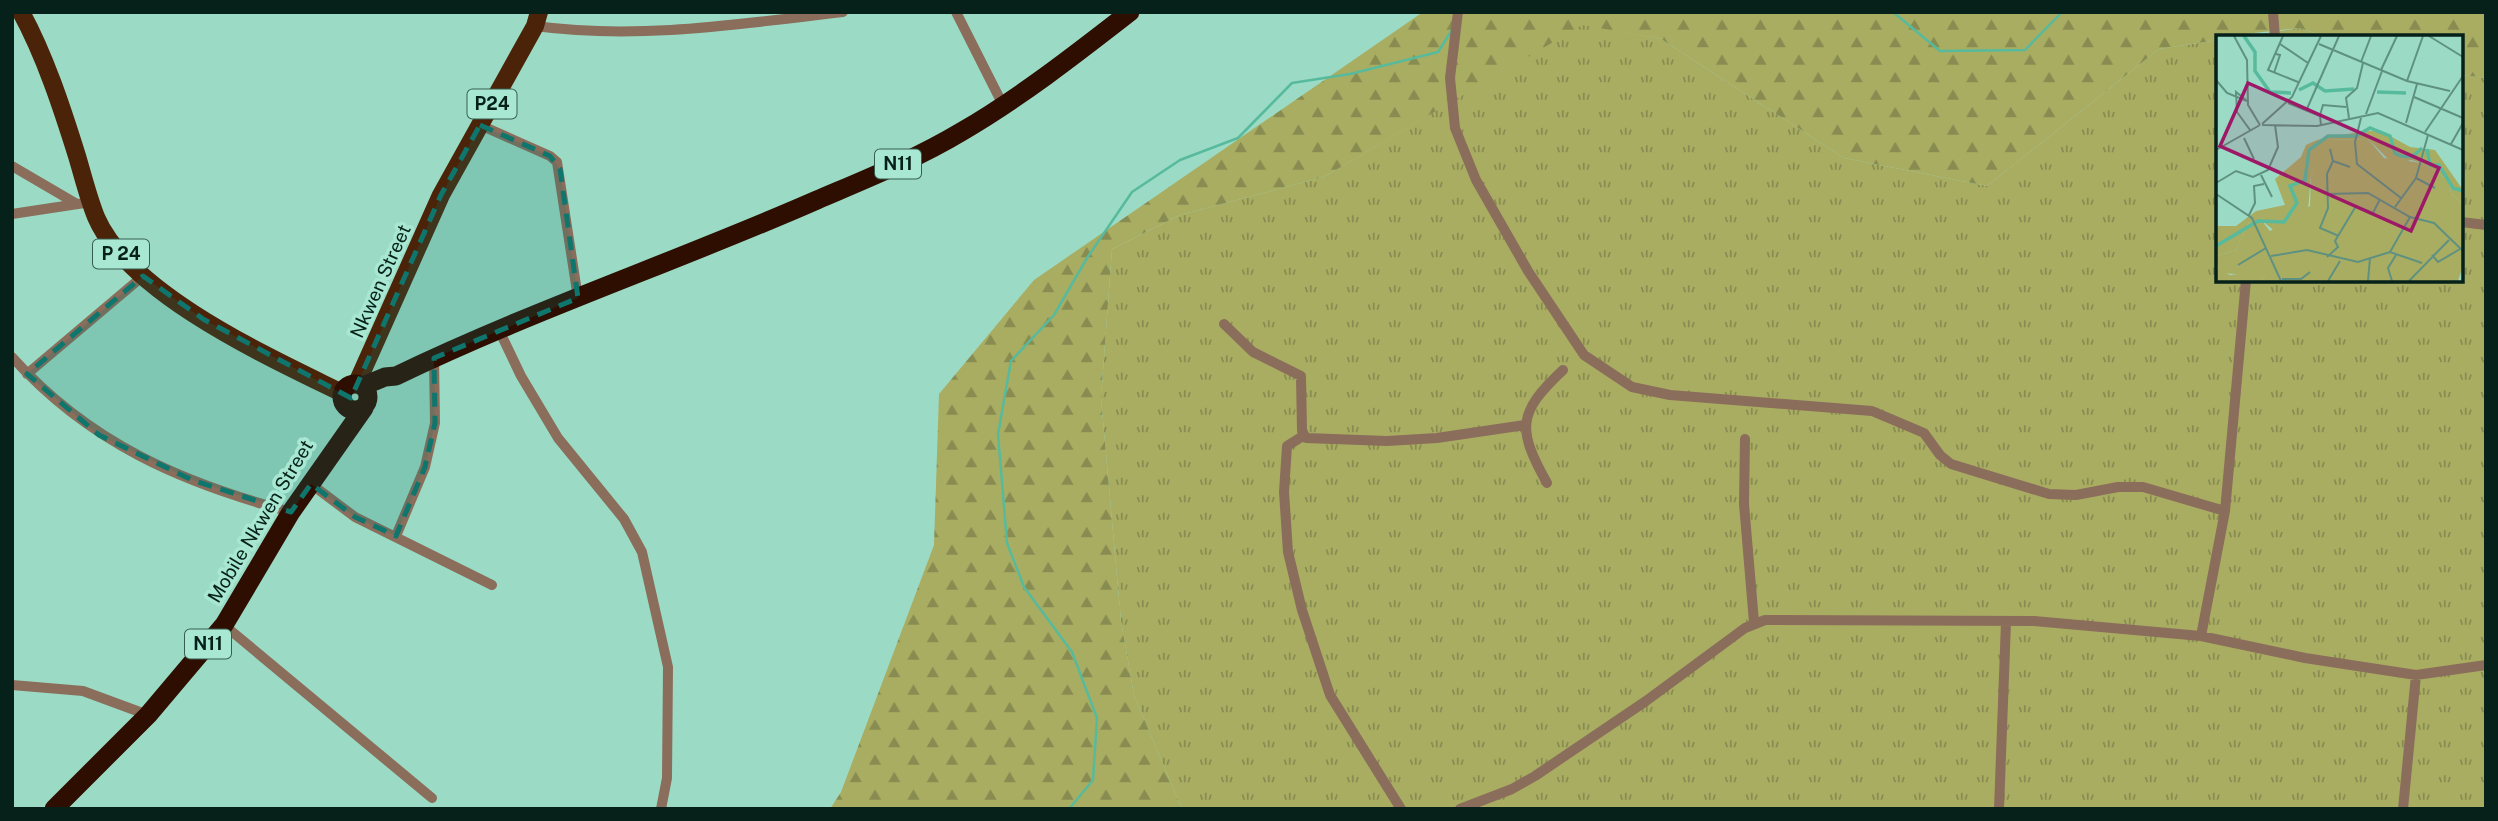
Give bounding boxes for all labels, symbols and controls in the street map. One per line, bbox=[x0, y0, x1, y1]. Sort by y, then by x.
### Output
inset map bbox=[2216, 35, 2463, 282]
road number: P24 bbox=[468, 90, 516, 119]
road number: N11 bbox=[875, 149, 921, 178]
street label: Nkwen Street bbox=[345, 221, 415, 341]
road number: P 24 bbox=[93, 240, 149, 268]
street label: Mobile Nkwen Street bbox=[203, 436, 317, 606]
road number: N11 bbox=[185, 630, 231, 658]

